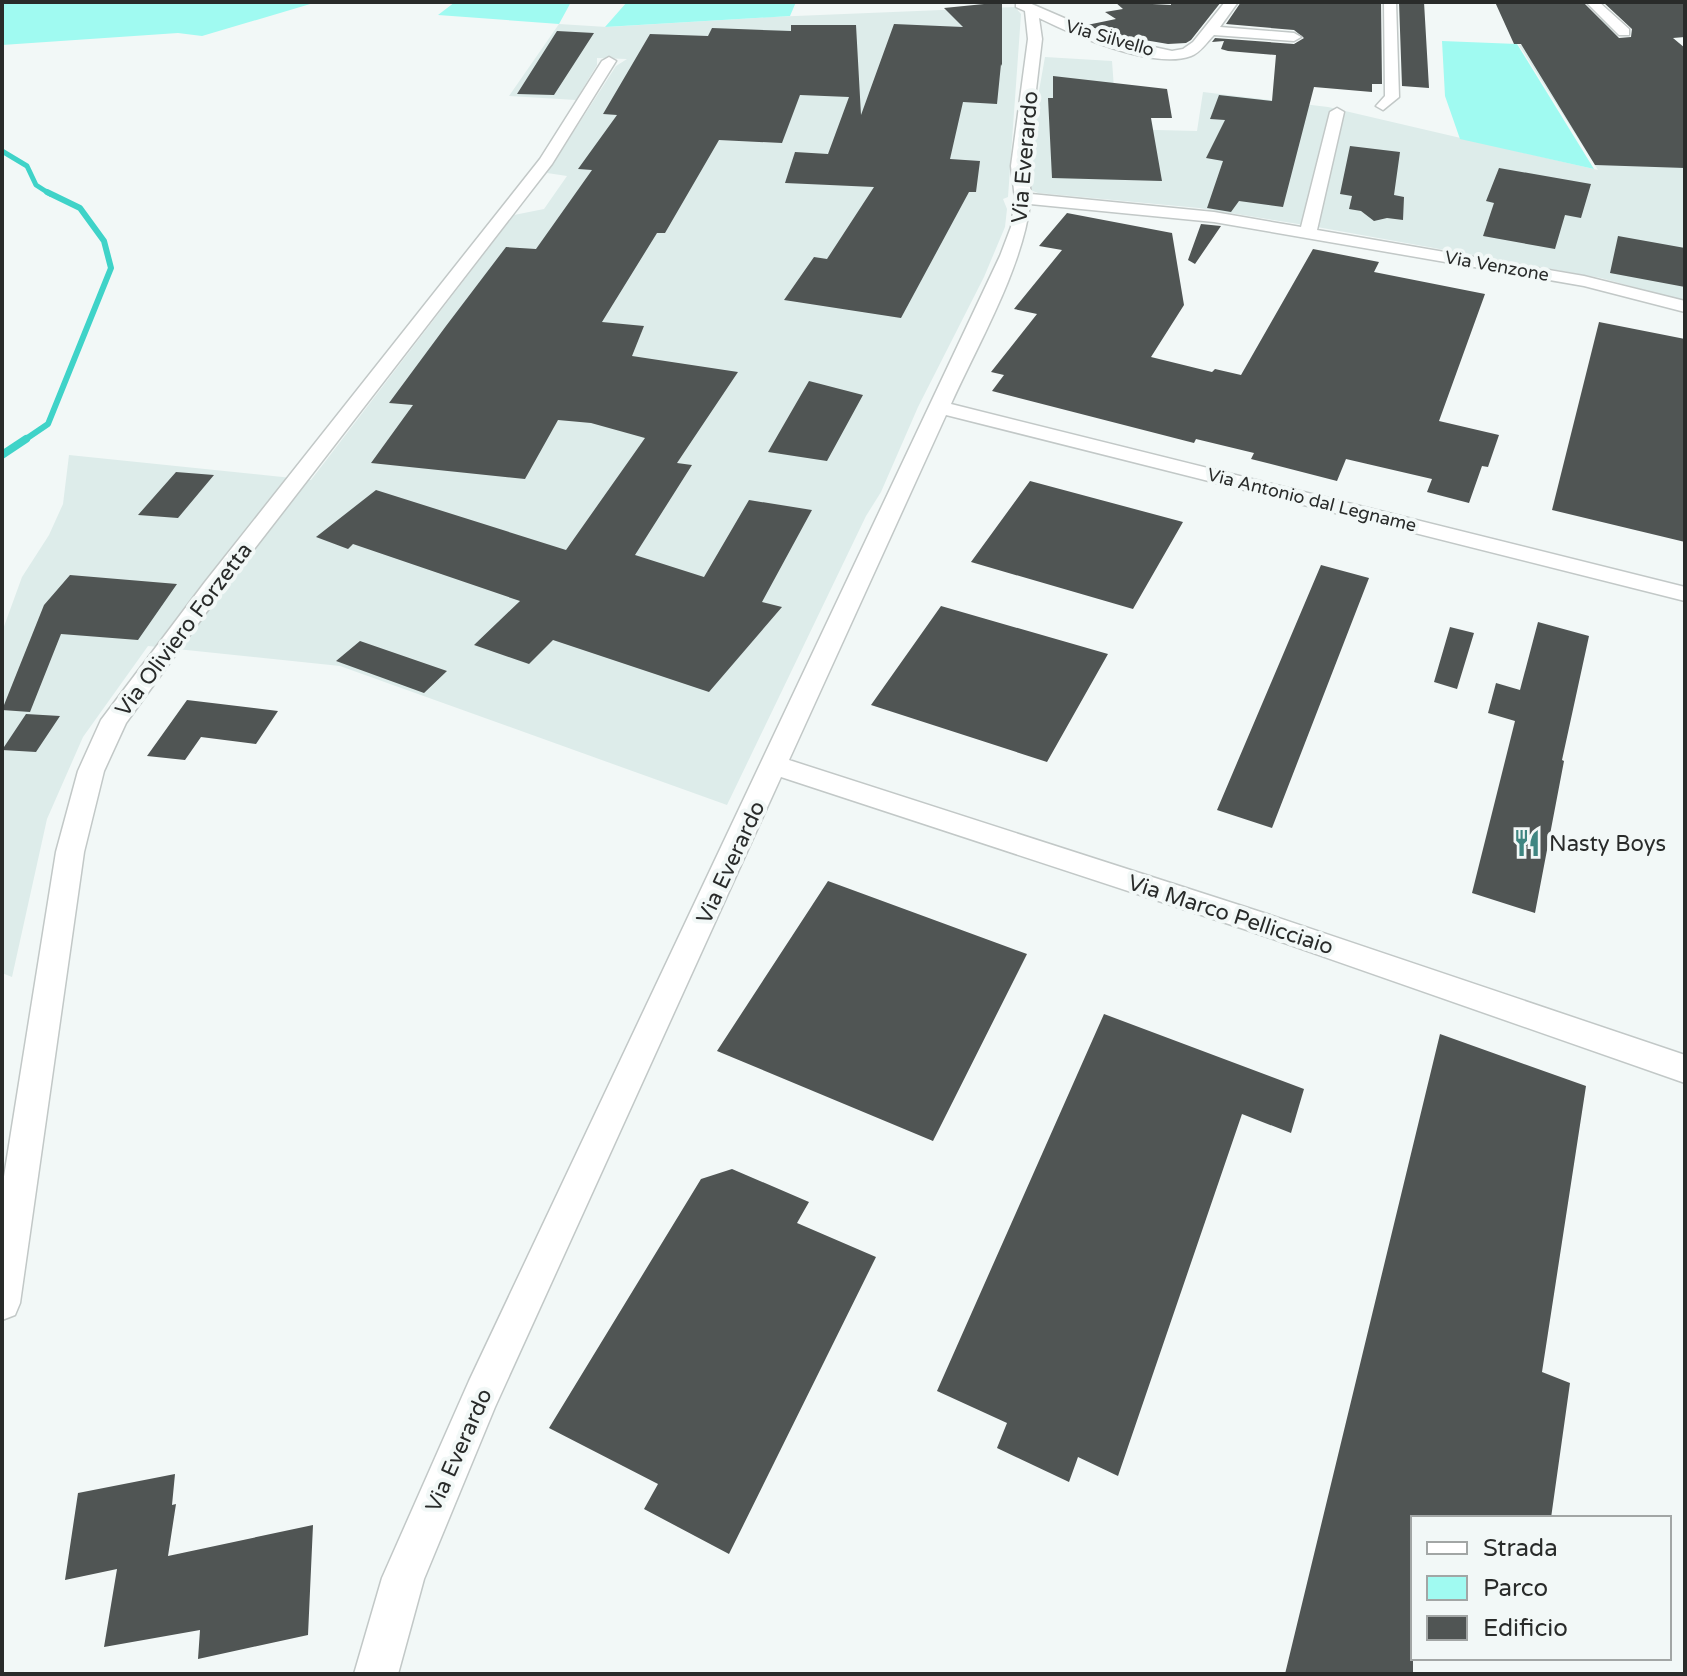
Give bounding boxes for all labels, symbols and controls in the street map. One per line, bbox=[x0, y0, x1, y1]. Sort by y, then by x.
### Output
street label: Via Silvello bbox=[1063, 15, 1157, 61]
street label: Via Everardo bbox=[1006, 90, 1044, 224]
street label: Via Venzone bbox=[1443, 246, 1551, 286]
street label: Via Antonio dal Legname bbox=[1205, 463, 1419, 537]
street label: Via Oliviero Forzetta bbox=[110, 538, 258, 722]
street label: Via Everardo bbox=[691, 797, 771, 928]
restaurant icon: Nasty Boys bbox=[1512, 828, 1542, 858]
place label: Nasty Boys bbox=[1549, 831, 1666, 857]
street label: Via Marco Pellicciaio bbox=[1125, 869, 1337, 960]
street label: Via Everardo bbox=[420, 1385, 498, 1516]
legend bbox=[1411, 1516, 1671, 1660]
text: Strada bbox=[1483, 1534, 1558, 1563]
text: Parco bbox=[1483, 1574, 1548, 1603]
text: Edificio bbox=[1483, 1614, 1568, 1643]

